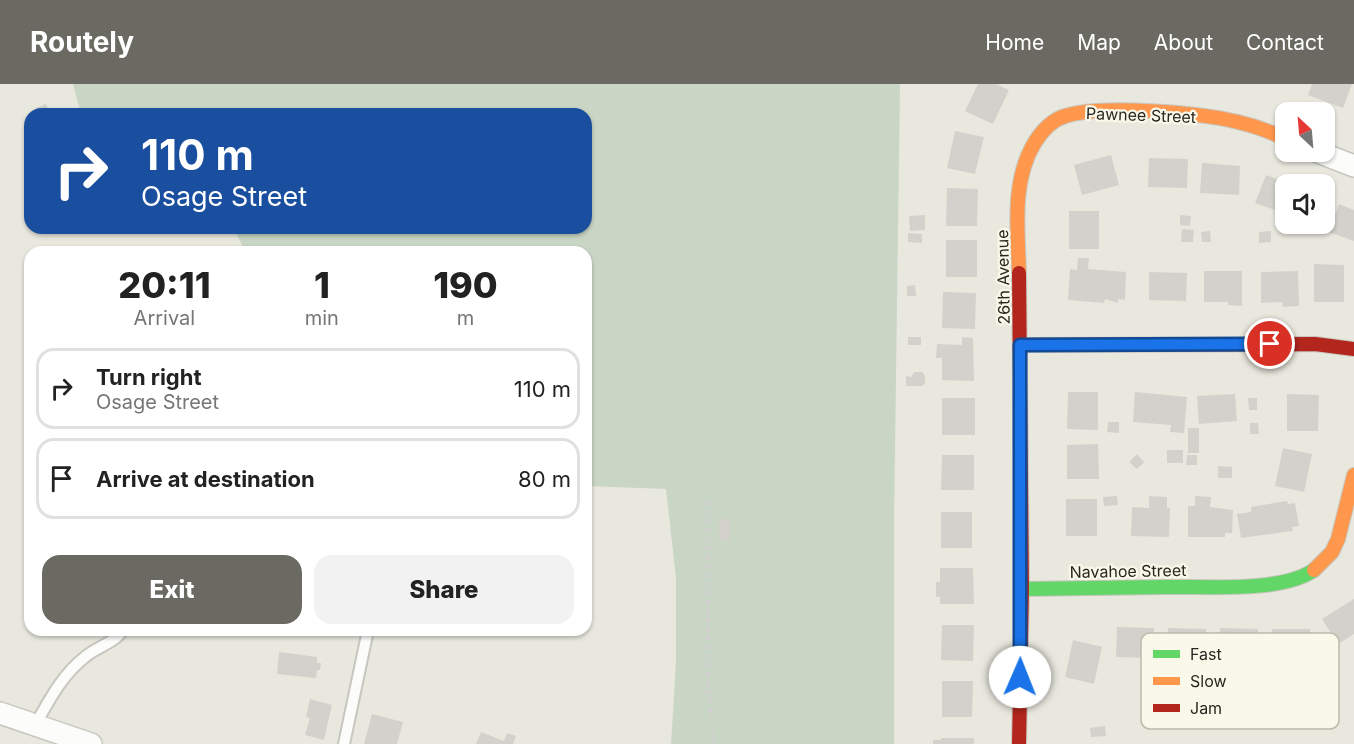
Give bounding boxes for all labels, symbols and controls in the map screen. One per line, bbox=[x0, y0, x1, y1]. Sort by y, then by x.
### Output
text: Routely bbox=[30, 25, 134, 59]
text: Home bbox=[985, 30, 1044, 55]
text: Map bbox=[1077, 30, 1121, 55]
text: About bbox=[1154, 30, 1213, 55]
text: Contact bbox=[1246, 30, 1324, 55]
north arrow bbox=[1275, 102, 1335, 162]
map controls bbox=[1275, 102, 1335, 234]
street label: Pawnee Street bbox=[1086, 103, 1196, 127]
text: 110 m bbox=[141, 129, 254, 180]
icon: right bbox=[42, 132, 120, 210]
button: sound bbox=[1275, 174, 1335, 234]
text: Osage Street bbox=[141, 180, 307, 213]
street label: 26th Avenue bbox=[992, 229, 1014, 325]
text: 20:11 bbox=[118, 263, 211, 307]
text: 1 bbox=[314, 263, 330, 307]
text: 190 bbox=[433, 263, 498, 307]
text: Arrival bbox=[134, 306, 195, 330]
text: min bbox=[305, 306, 339, 330]
text: m bbox=[457, 306, 474, 330]
pin bbox=[1244, 318, 1295, 369]
icon: arrive bbox=[1253, 327, 1286, 360]
text: Turn right bbox=[96, 364, 202, 390]
icon: right bbox=[45, 372, 78, 405]
text: 110 m bbox=[514, 376, 571, 402]
text: Osage Street bbox=[96, 390, 219, 414]
icon: arrive bbox=[45, 462, 78, 495]
text: Arrive at destination bbox=[96, 466, 315, 492]
text: 80 m bbox=[518, 466, 571, 492]
button: Exit bbox=[42, 555, 302, 624]
button: Share bbox=[314, 555, 574, 624]
street label: Navahoe Street bbox=[1069, 560, 1187, 582]
legend bbox=[1141, 633, 1339, 729]
text: Fast bbox=[1190, 644, 1222, 664]
position arrow bbox=[988, 645, 1052, 709]
text: Slow bbox=[1190, 671, 1227, 691]
text: Jam bbox=[1190, 698, 1222, 718]

